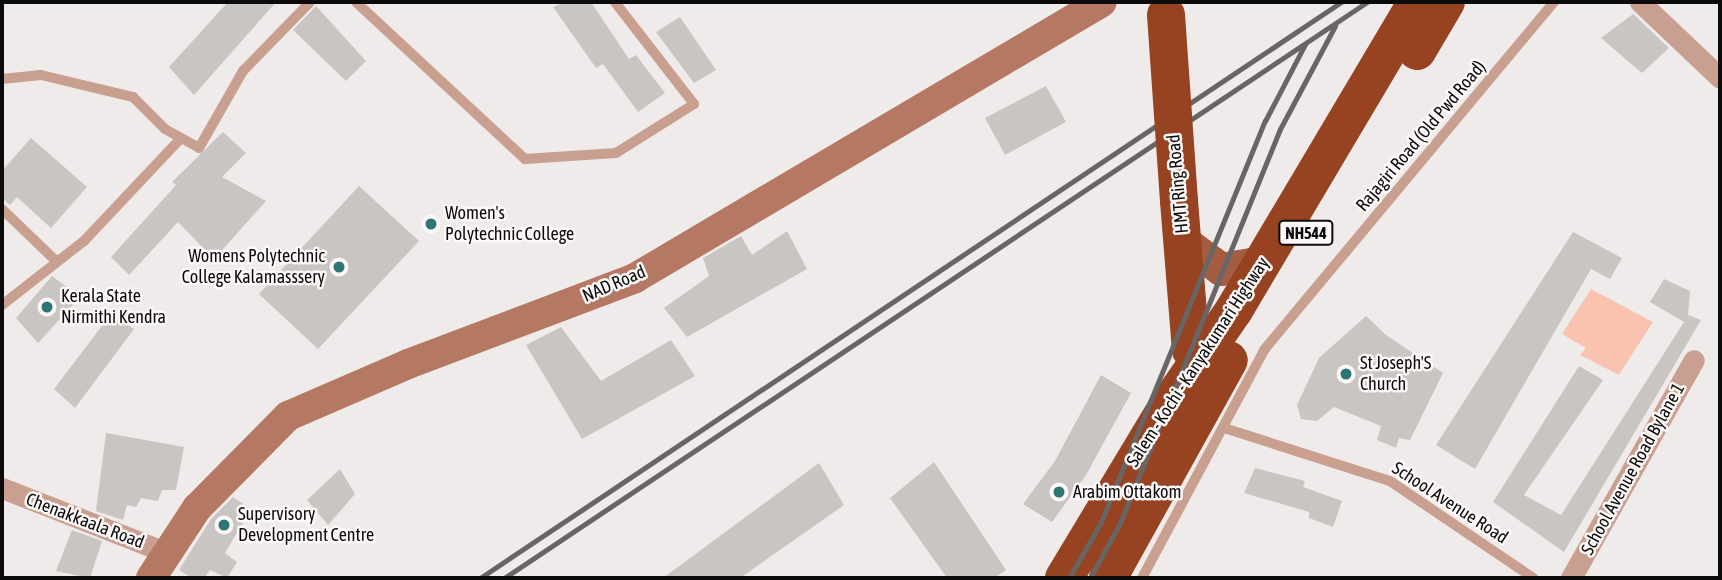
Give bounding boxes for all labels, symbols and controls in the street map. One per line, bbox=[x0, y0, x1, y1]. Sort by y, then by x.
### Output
street label: Rajagiri Road (Old Pwd Road) bbox=[1352, 56, 1490, 216]
street label: HMT Ring Road bbox=[1163, 134, 1193, 234]
place label: Women's Polytechnic College bbox=[445, 203, 574, 246]
marker: Women's Polytechnic College bbox=[423, 216, 439, 232]
road number: NH544 bbox=[1278, 220, 1334, 246]
place label: Womens Polytechnic College Kalamasssery bbox=[182, 246, 325, 288]
street label: Salem - Kochi - Kanyakumari Highway bbox=[1122, 253, 1274, 471]
marker: Womens Polytechnic College Kalamasssery bbox=[331, 259, 347, 275]
street label: NAD Road bbox=[579, 261, 649, 307]
place label: Kerala State Nirmithi Kendra bbox=[61, 286, 166, 328]
marker: Kerala State Nirmithi Kendra bbox=[39, 299, 55, 315]
place label: St Joseph'S Church bbox=[1360, 353, 1431, 396]
marker: St Joseph'S Church bbox=[1338, 366, 1354, 382]
street label: School Avenue Road Bylane 1 bbox=[1577, 379, 1689, 559]
street label: School Avenue Road bbox=[1388, 458, 1512, 548]
place label: Arabim Ottakom bbox=[1073, 481, 1181, 503]
marker: Arabim Ottakom bbox=[1051, 484, 1067, 500]
street label: Chenakkaala Road bbox=[23, 489, 147, 553]
place label: Supervisory Development Centre bbox=[238, 504, 374, 546]
marker: Supervisory Development Centre bbox=[216, 517, 232, 533]

